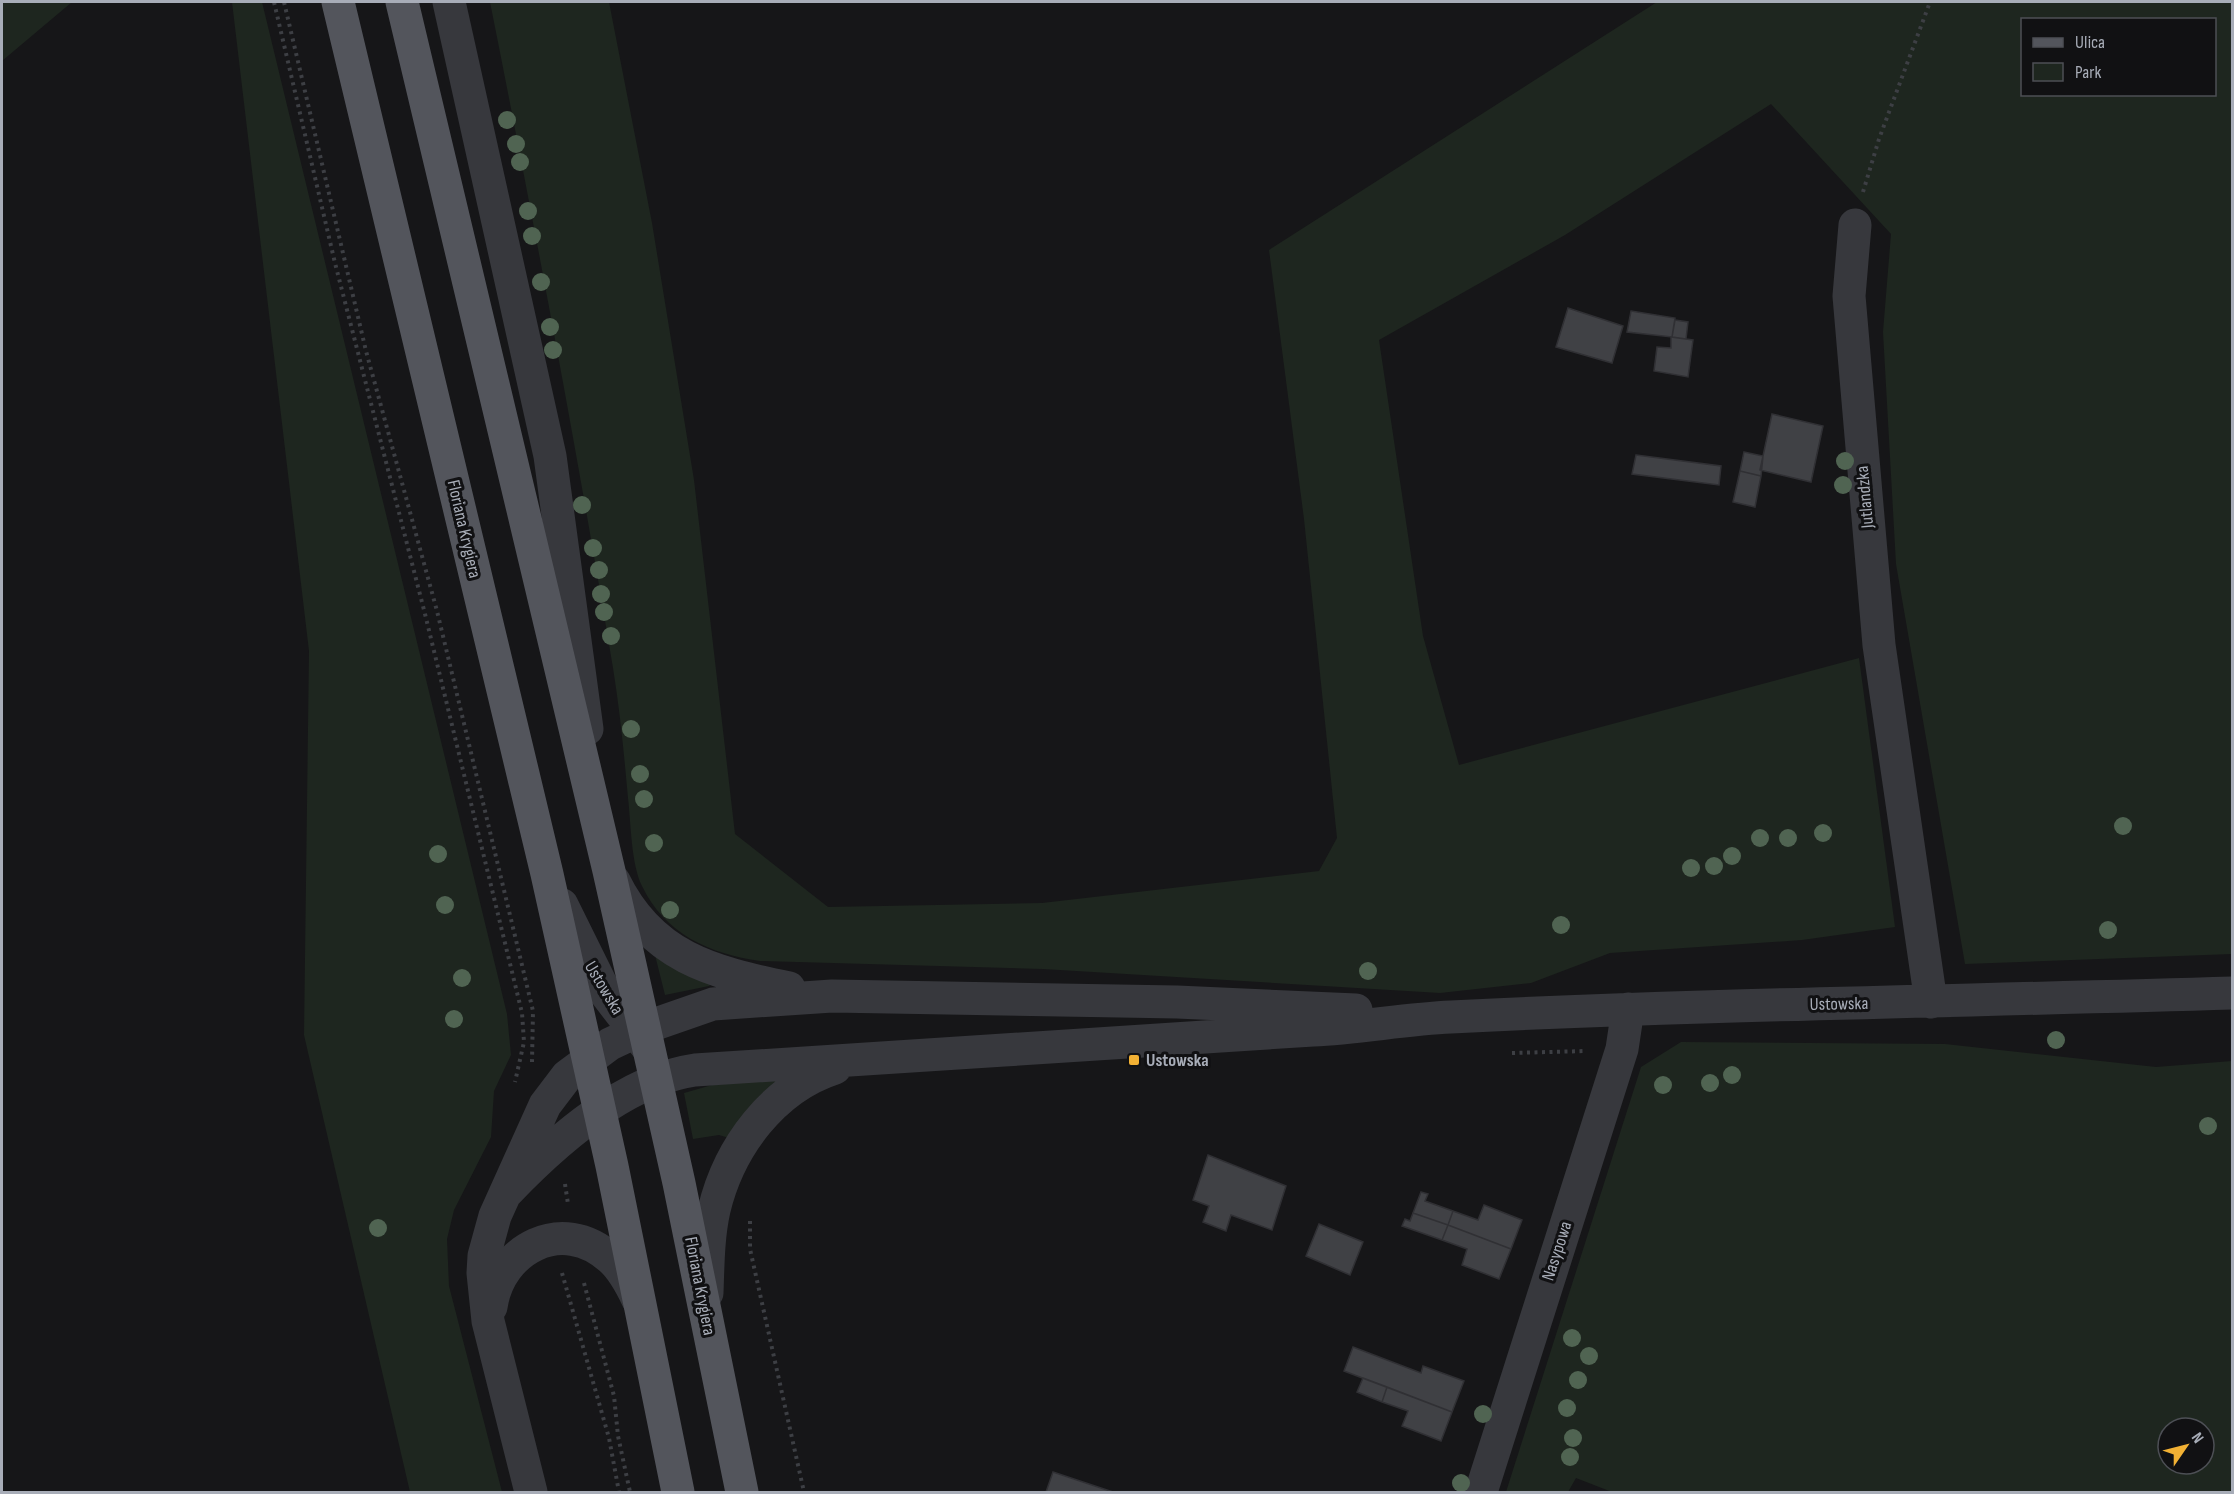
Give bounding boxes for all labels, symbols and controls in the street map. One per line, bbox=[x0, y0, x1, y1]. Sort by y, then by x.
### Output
legend bbox=[2021, 18, 2216, 96]
text: Ulica bbox=[2075, 32, 2105, 53]
text: Park bbox=[2075, 62, 2101, 83]
street label: Jutlandzka bbox=[1852, 465, 1878, 530]
street label: Floriana Krygiera bbox=[443, 478, 485, 580]
street label: Ustowska bbox=[580, 958, 628, 1019]
street label: Ustowska bbox=[1810, 993, 1868, 1015]
place label: Ustowska bbox=[1146, 1050, 1209, 1071]
marker: Ustowska bbox=[1127, 1053, 1141, 1067]
street label: Nasypowa bbox=[1538, 1219, 1576, 1283]
street label: Floriana Krygiera bbox=[680, 1235, 720, 1337]
north arrow bbox=[2156, 1416, 2216, 1476]
text: N bbox=[2187, 1429, 2207, 1447]

